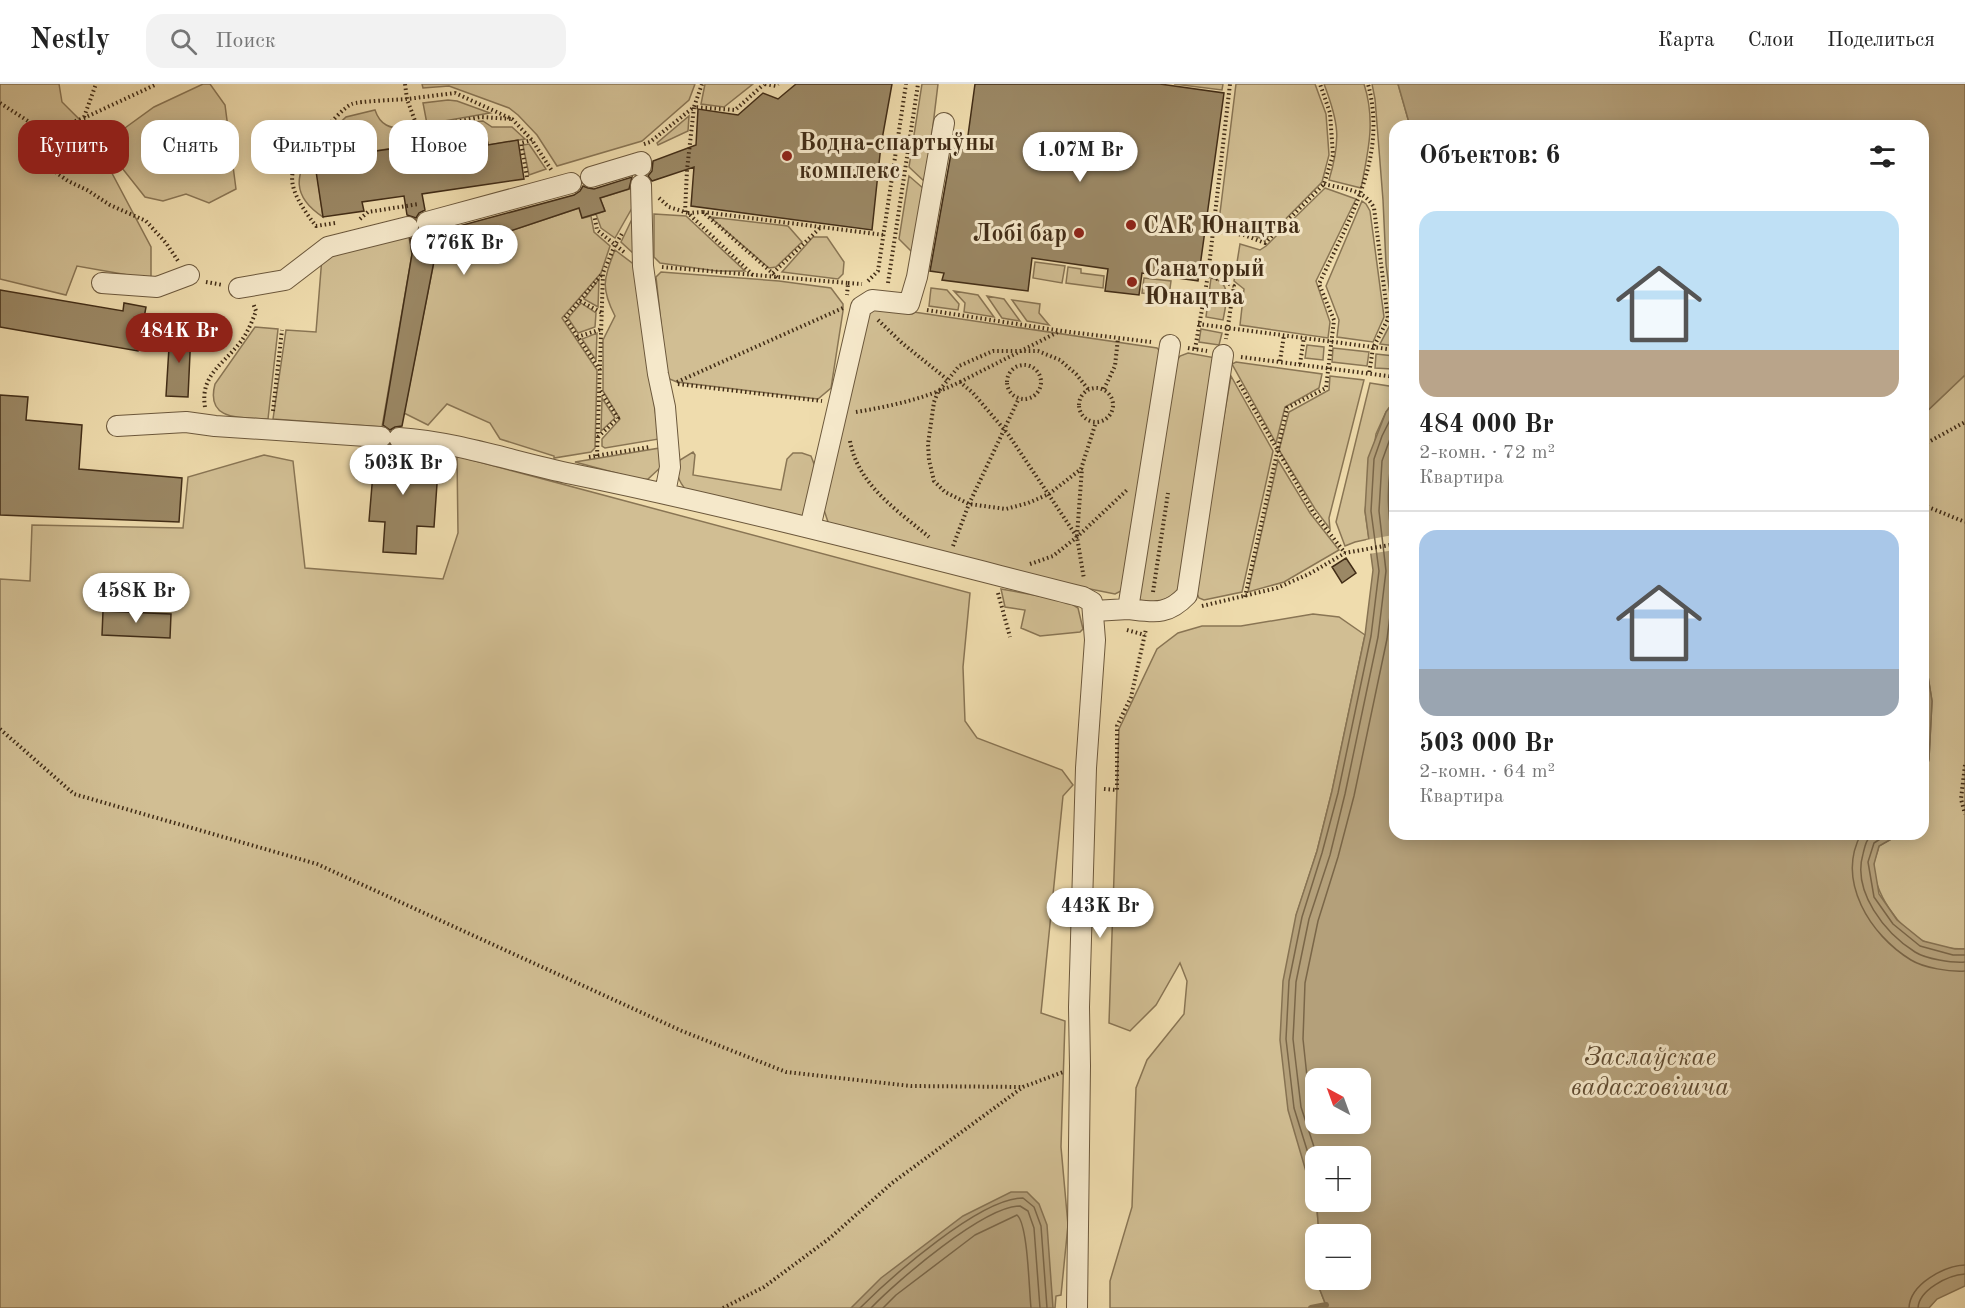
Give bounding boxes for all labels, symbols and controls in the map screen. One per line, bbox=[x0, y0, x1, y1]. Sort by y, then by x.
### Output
search box bbox=[146, 14, 566, 68]
icon: search bbox=[167, 25, 200, 58]
text: Nestly bbox=[30, 27, 110, 55]
text: Поиск bbox=[215, 30, 276, 52]
text: Карта bbox=[1658, 30, 1715, 51]
text: Слои bbox=[1748, 30, 1794, 51]
text: Поделиться bbox=[1827, 30, 1935, 51]
chip: Купить bbox=[18, 120, 129, 174]
chip: Снять bbox=[141, 120, 239, 174]
chip: Фильтры bbox=[251, 120, 377, 174]
chip: Новое bbox=[389, 120, 488, 174]
place label: Водна-спартыўны комплекс bbox=[799, 132, 995, 184]
pin: 1.07M Br bbox=[1018, 132, 1142, 183]
icon: filters bbox=[1866, 140, 1899, 173]
text: 1.07M Br bbox=[1037, 141, 1123, 161]
text: Объектов: 6 bbox=[1419, 143, 1560, 169]
marker: Водна-спартыўны комплекс bbox=[780, 149, 794, 163]
place label: САК Юнацтва bbox=[1143, 215, 1300, 239]
marker: САК Юнацтва bbox=[1124, 218, 1138, 232]
place label: Лобі бар bbox=[973, 223, 1067, 247]
pin: 776K Br bbox=[409, 225, 519, 276]
marker: Лобі бар bbox=[1072, 226, 1086, 240]
text: 776K Br bbox=[425, 234, 503, 254]
icon: home bbox=[1605, 250, 1713, 358]
place label: Санаторый Юнацтва bbox=[1144, 258, 1265, 310]
marker: Санаторый Юнацтва bbox=[1125, 275, 1139, 289]
pin: 484K Br bbox=[124, 313, 234, 364]
text: 484K Br bbox=[140, 322, 218, 342]
text: 484 000 Br bbox=[1419, 412, 1554, 438]
text: 2-комн. · 72 m² bbox=[1419, 443, 1555, 463]
pin: 503K Br bbox=[348, 445, 458, 496]
text: 503K Br bbox=[364, 454, 442, 474]
text: Квартира bbox=[1419, 468, 1504, 488]
icon: home bbox=[1605, 569, 1713, 677]
pin: 458K Br bbox=[81, 573, 191, 624]
text: 458K Br bbox=[97, 582, 175, 602]
text: 503 000 Br bbox=[1419, 731, 1554, 757]
text: 2-комн. · 64 m² bbox=[1419, 762, 1555, 782]
text: Квартира bbox=[1419, 787, 1504, 807]
pin: 443K Br bbox=[1045, 888, 1155, 939]
text: 443K Br bbox=[1061, 897, 1139, 917]
water label: Заслаўскае вадасховішча bbox=[1571, 1045, 1729, 1101]
north arrow bbox=[1305, 1068, 1371, 1134]
map controls bbox=[1305, 1068, 1371, 1290]
button: + bbox=[1305, 1146, 1371, 1212]
button: − bbox=[1305, 1224, 1371, 1290]

